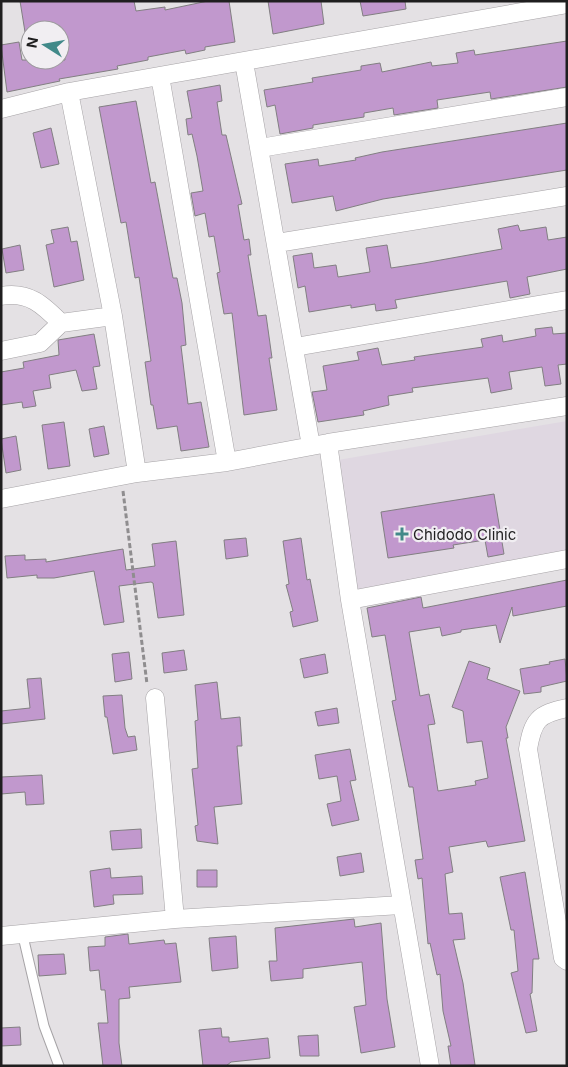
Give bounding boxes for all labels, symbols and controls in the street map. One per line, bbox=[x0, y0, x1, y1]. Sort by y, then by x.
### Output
north arrow bbox=[20, 20, 70, 70]
text: N bbox=[22, 36, 41, 49]
place label: Chidodo Clinic bbox=[413, 525, 516, 544]
marker: Chidodo Clinic bbox=[395, 527, 409, 541]

